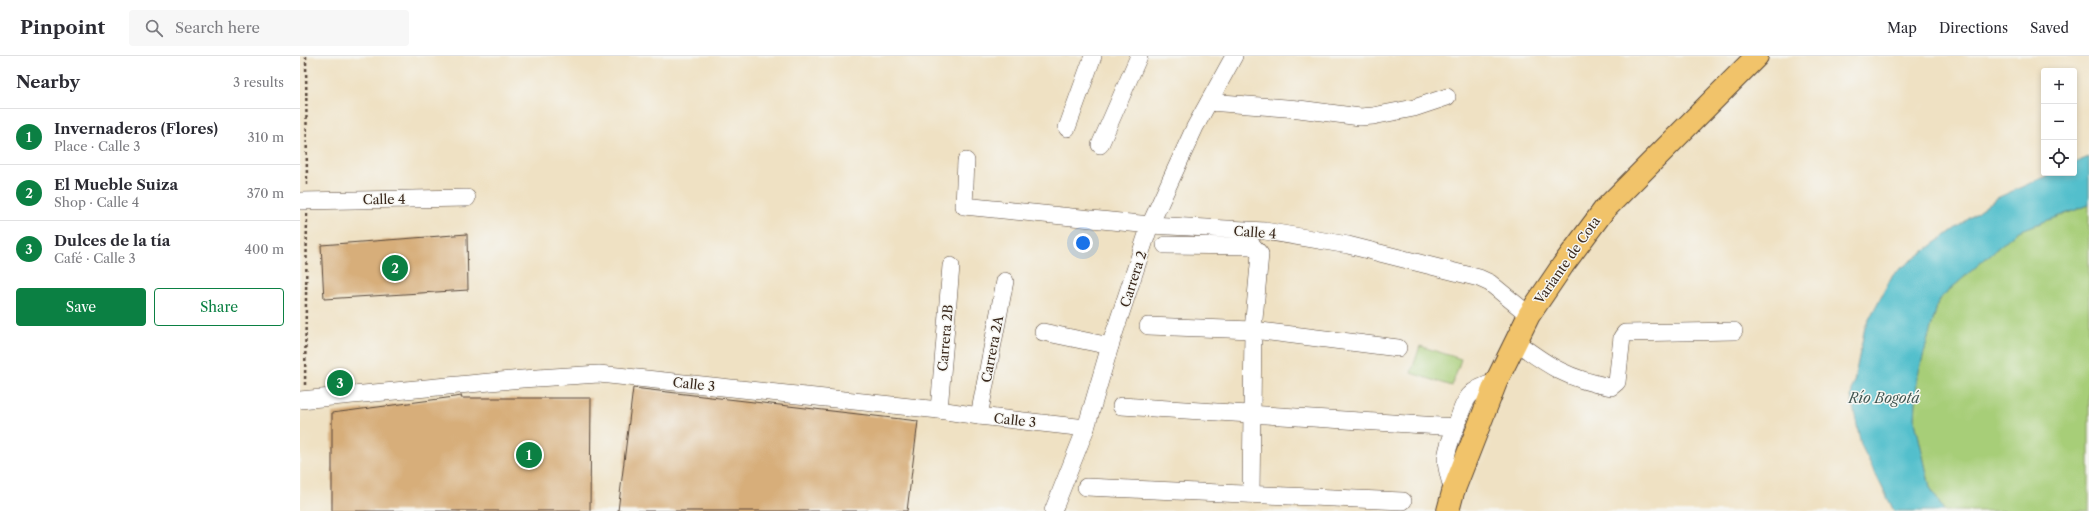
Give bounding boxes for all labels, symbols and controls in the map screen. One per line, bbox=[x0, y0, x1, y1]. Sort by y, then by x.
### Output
search box bbox=[129, 10, 409, 46]
text: Pinpoint bbox=[20, 16, 105, 39]
icon: search bbox=[143, 17, 165, 39]
text: Search here bbox=[175, 18, 260, 37]
text: Map bbox=[1887, 19, 1917, 37]
text: Directions bbox=[1939, 19, 2008, 37]
text: Saved bbox=[2030, 19, 2069, 37]
map controls bbox=[2041, 68, 2077, 176]
button: + bbox=[2041, 68, 2077, 104]
text: Nearby bbox=[16, 72, 80, 92]
text: 3 results bbox=[233, 74, 284, 90]
button: − bbox=[2041, 104, 2077, 140]
text: Invernaderos (Flores) bbox=[54, 119, 218, 138]
text: 1 bbox=[26, 129, 32, 145]
text: 310 m bbox=[248, 129, 284, 145]
text: Place · Calle 3 bbox=[54, 138, 141, 154]
button: locate bbox=[2041, 140, 2077, 176]
text: El Mueble Suiza bbox=[54, 175, 178, 194]
text: 2 bbox=[25, 185, 33, 201]
text: 370 m bbox=[247, 185, 284, 201]
street label: Calle 4 bbox=[362, 191, 406, 207]
text: Shop · Calle 4 bbox=[54, 194, 139, 210]
street label: Variante de Cota bbox=[1530, 213, 1603, 308]
street label: Calle 4 bbox=[1233, 223, 1277, 241]
text: Dulces de la tía bbox=[54, 231, 171, 250]
your location bbox=[1073, 233, 1093, 253]
text: 3 bbox=[25, 241, 33, 257]
text: 400 m bbox=[244, 241, 284, 257]
street label: Carrera 2 bbox=[1116, 249, 1150, 309]
text: Café · Calle 3 bbox=[54, 250, 136, 266]
pin: 2 bbox=[382, 253, 408, 283]
button: Save bbox=[16, 288, 146, 326]
button: Share bbox=[154, 288, 284, 326]
street label: Carrera 2B bbox=[934, 304, 956, 372]
street label: Carrera 2A bbox=[978, 314, 1006, 384]
pin: 3 bbox=[327, 368, 353, 398]
street label: Calle 3 bbox=[672, 374, 716, 394]
water label: Río Bogotá bbox=[1847, 389, 1920, 407]
street label: Calle 3 bbox=[993, 410, 1037, 430]
pin: 1 bbox=[516, 440, 542, 470]

